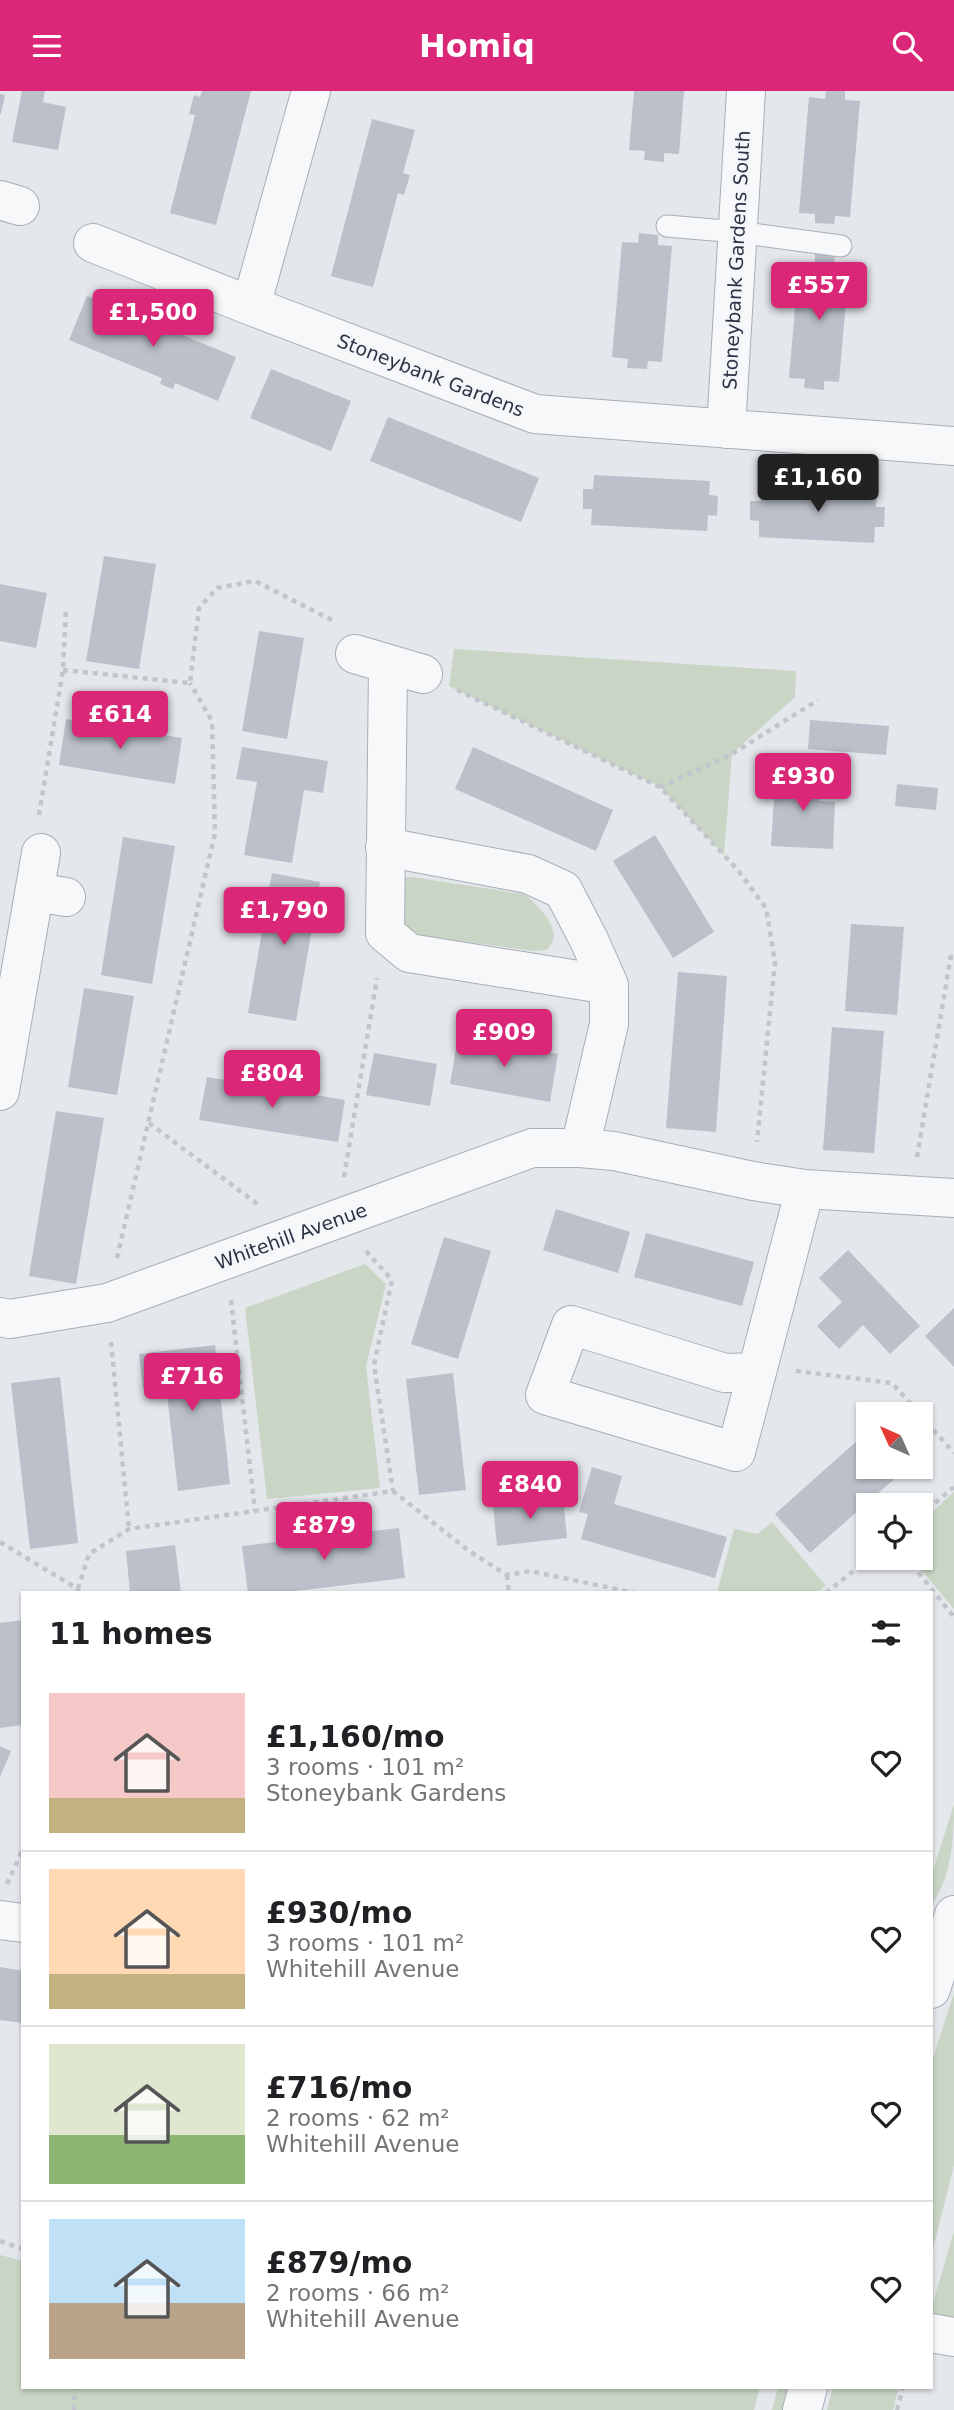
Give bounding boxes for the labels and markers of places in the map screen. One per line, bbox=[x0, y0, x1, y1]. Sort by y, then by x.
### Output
pin: £557 bbox=[778, 263, 860, 322]
pin: £1,500 bbox=[96, 289, 210, 349]
pin: £1,160 bbox=[761, 455, 875, 514]
pin: £614 bbox=[79, 691, 161, 751]
pin: £930 bbox=[762, 753, 844, 813]
pin: £1,790 bbox=[227, 887, 341, 947]
pin: £909 bbox=[463, 1009, 545, 1069]
pin: £804 bbox=[231, 1051, 313, 1110]
pin: £716 bbox=[151, 1353, 233, 1413]
pin: £840 bbox=[489, 1461, 571, 1521]
pin: £879 bbox=[283, 1503, 365, 1562]

